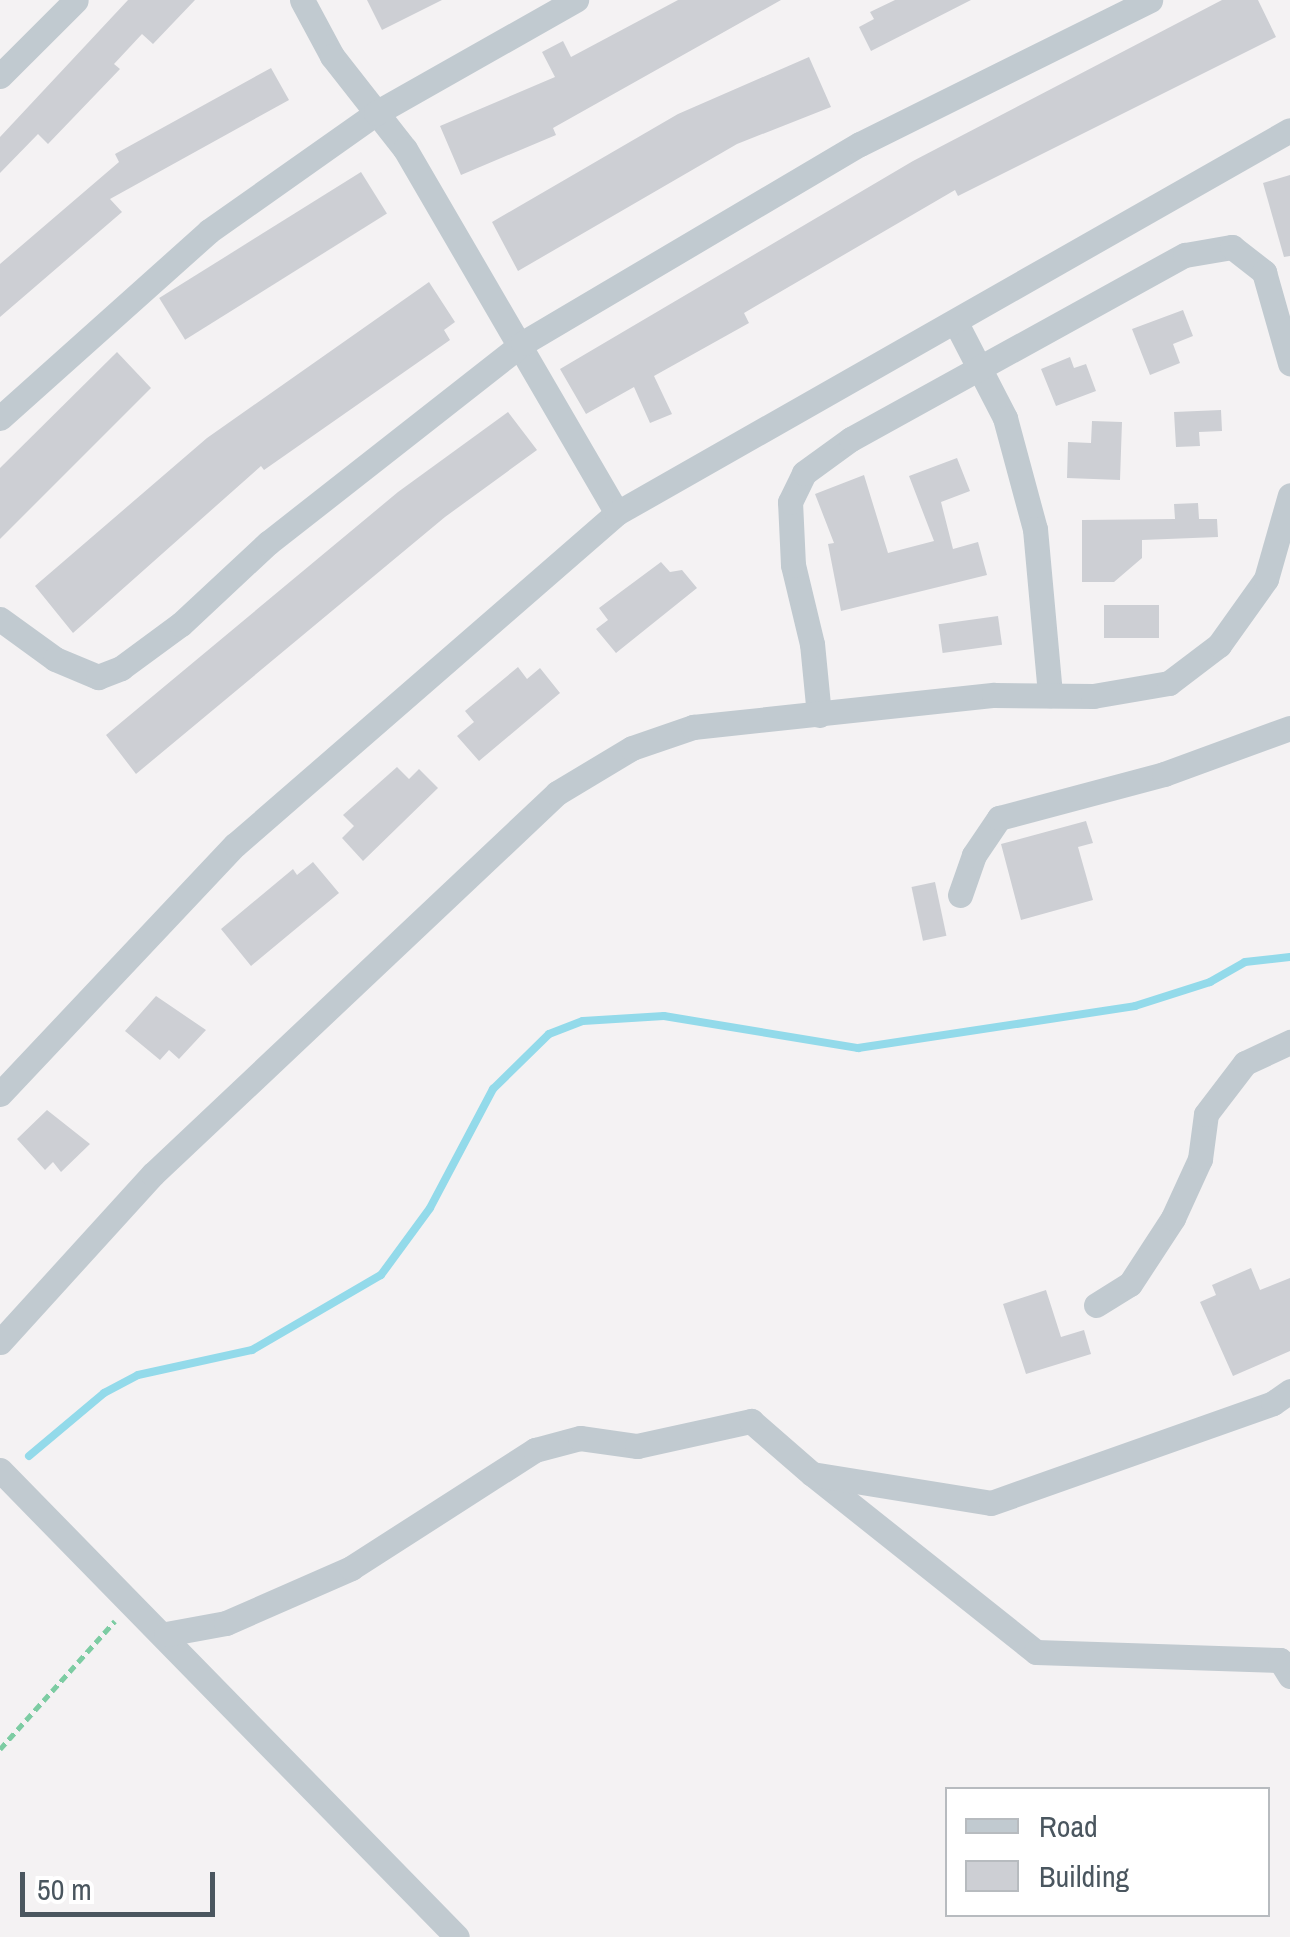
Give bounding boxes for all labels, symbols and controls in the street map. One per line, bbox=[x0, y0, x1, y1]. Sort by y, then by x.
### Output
legend bbox=[945, 1787, 1270, 1917]
text: Road bbox=[1039, 1806, 1098, 1846]
scale bar bbox=[25, 1852, 220, 1914]
text: Building bbox=[1039, 1856, 1129, 1896]
text: 50 m bbox=[37, 1869, 92, 1909]

